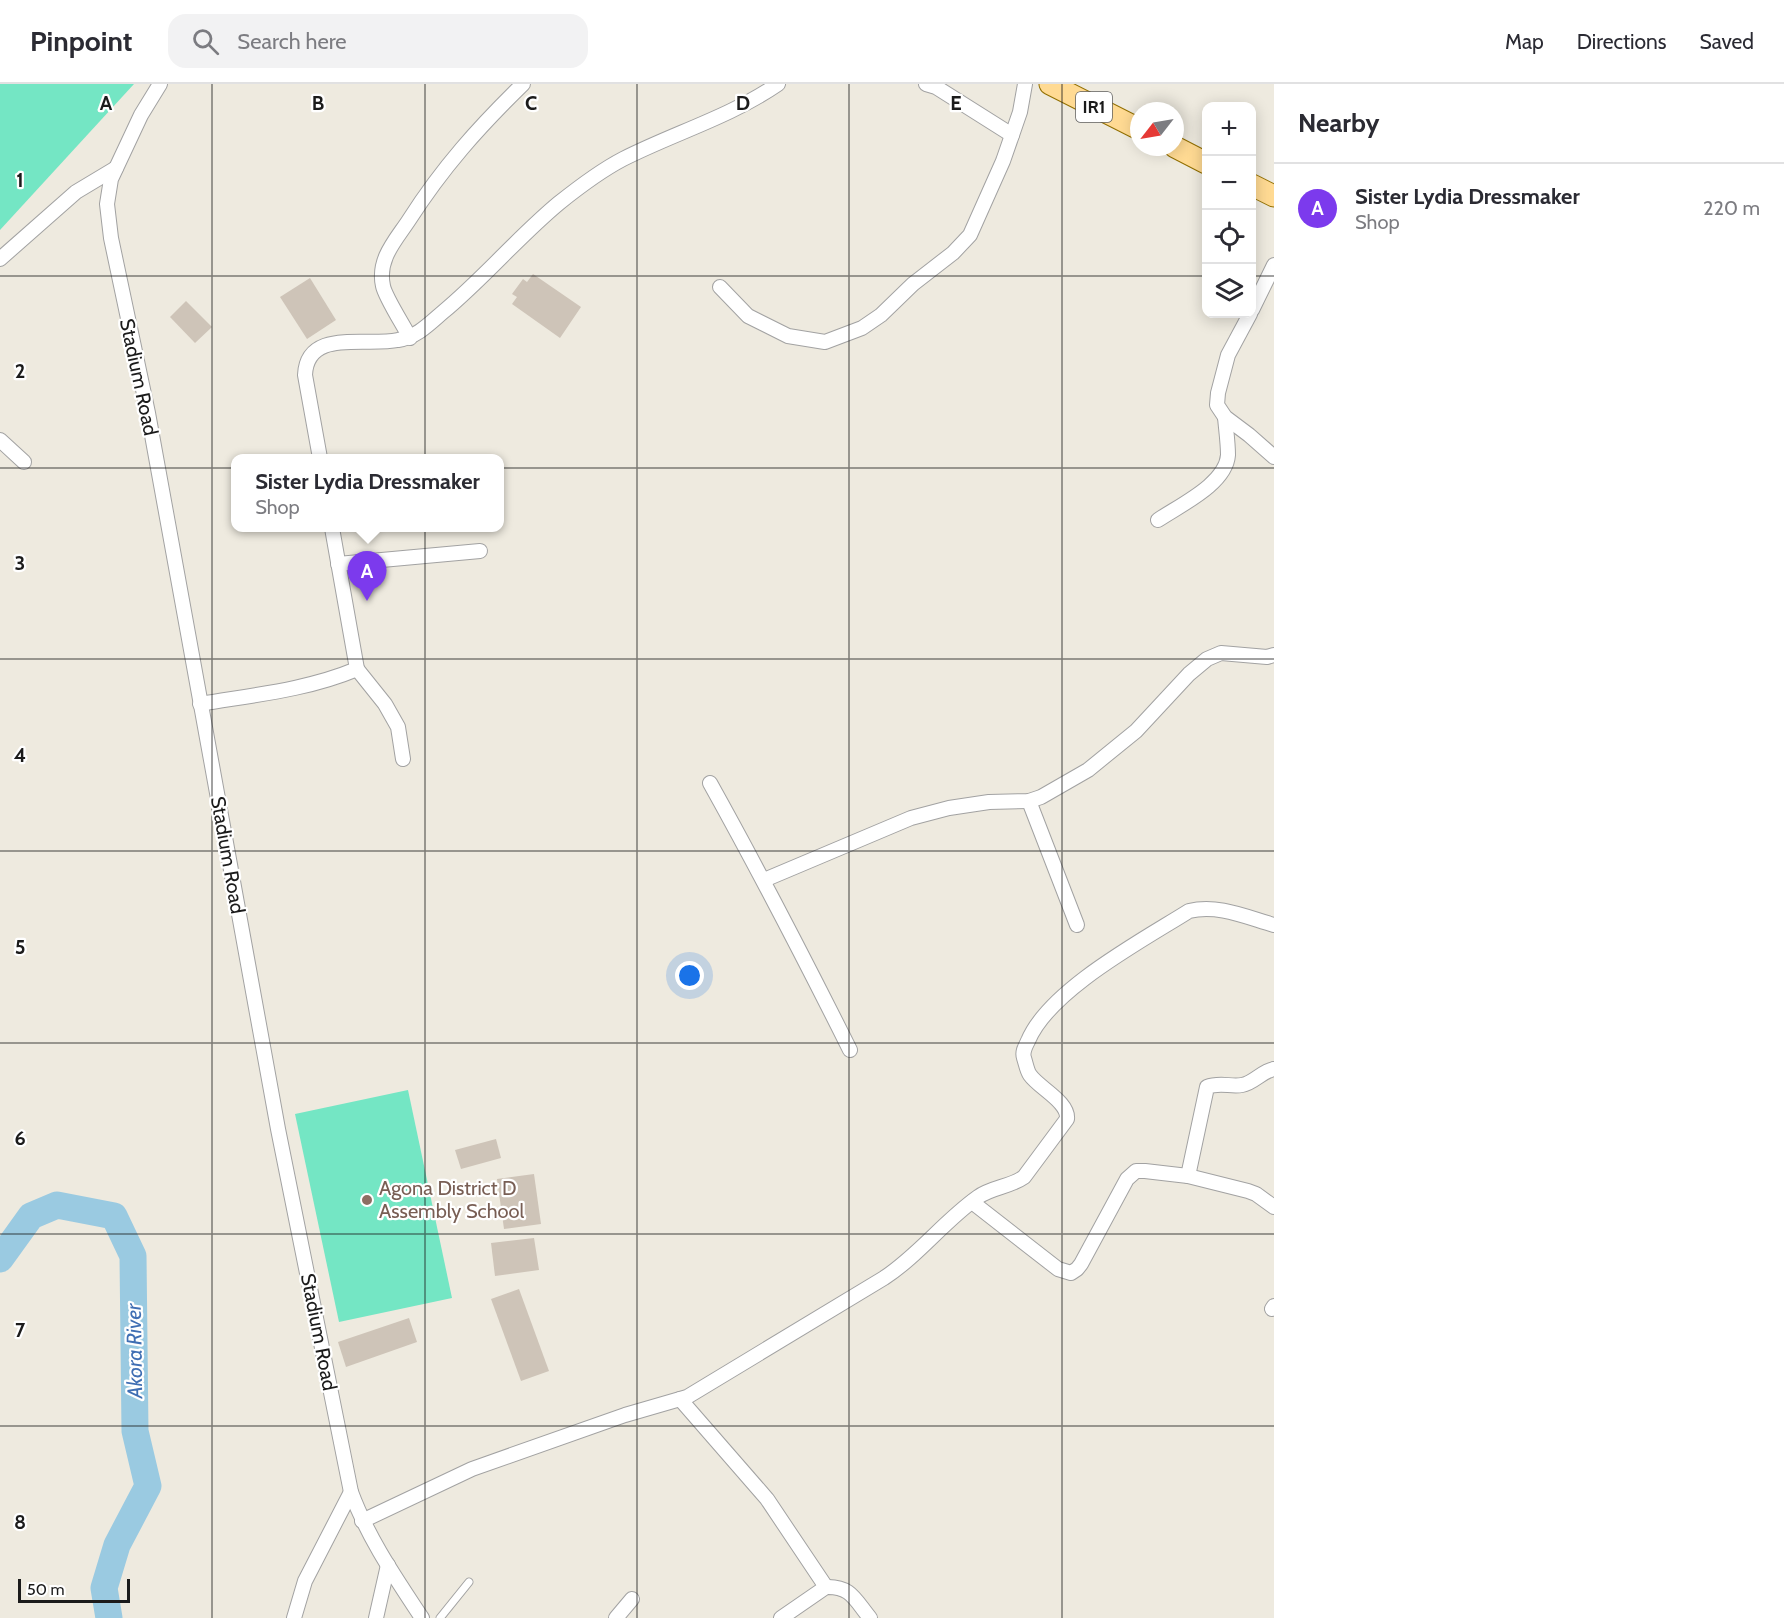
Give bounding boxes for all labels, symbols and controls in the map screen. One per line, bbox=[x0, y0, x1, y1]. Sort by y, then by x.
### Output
search box bbox=[168, 14, 588, 68]
text: Pinpoint bbox=[30, 24, 132, 58]
icon: search bbox=[189, 25, 222, 58]
text: Search here bbox=[237, 28, 347, 55]
text: Map bbox=[1505, 29, 1544, 54]
text: Directions bbox=[1577, 29, 1666, 54]
text: Saved bbox=[1699, 29, 1754, 54]
text: A bbox=[100, 91, 113, 115]
text: B bbox=[312, 91, 324, 115]
text: C bbox=[525, 91, 537, 115]
text: D bbox=[736, 91, 750, 115]
text: E bbox=[950, 91, 962, 115]
road number: IR1 bbox=[1076, 92, 1112, 122]
north arrow bbox=[1130, 102, 1184, 156]
map controls bbox=[1202, 102, 1256, 318]
button: + bbox=[1202, 102, 1256, 156]
text: Nearby bbox=[1298, 107, 1379, 139]
button: − bbox=[1202, 156, 1256, 210]
text: 1 bbox=[16, 168, 24, 192]
text: Sister Lydia Dressmaker bbox=[1355, 183, 1580, 210]
text: A bbox=[1311, 196, 1324, 220]
text: 220 m bbox=[1703, 196, 1760, 220]
button: locate bbox=[1202, 210, 1256, 264]
text: Shop bbox=[1355, 210, 1400, 234]
button: layers bbox=[1202, 264, 1256, 318]
street label: Stadium Road bbox=[115, 316, 163, 438]
text: 2 bbox=[15, 359, 25, 383]
popup bbox=[231, 454, 504, 532]
text: Sister Lydia Dressmaker bbox=[255, 468, 480, 495]
text: Shop bbox=[255, 495, 300, 519]
text: 3 bbox=[15, 551, 25, 575]
pin: A bbox=[348, 552, 386, 601]
text: 4 bbox=[14, 743, 26, 767]
street label: Stadium Road bbox=[206, 794, 250, 916]
text: 5 bbox=[15, 935, 25, 959]
your location bbox=[675, 961, 704, 990]
text: 6 bbox=[14, 1126, 26, 1150]
place label: Agona District D Assembly School bbox=[379, 1176, 525, 1223]
marker: Agona District D Assembly School bbox=[360, 1193, 374, 1207]
street label: Stadium Road bbox=[296, 1271, 342, 1393]
water label: Akora River bbox=[121, 1302, 147, 1400]
text: 7 bbox=[15, 1318, 26, 1342]
text: 8 bbox=[14, 1510, 26, 1534]
scale bar bbox=[18, 1576, 130, 1604]
text: 50 m bbox=[27, 1580, 64, 1599]

